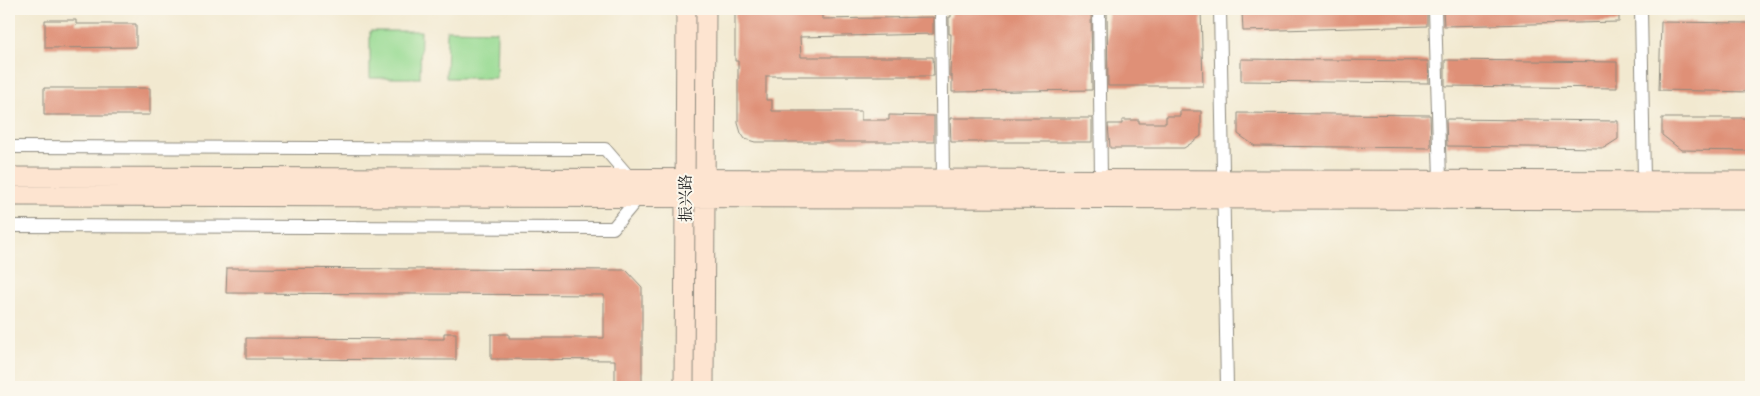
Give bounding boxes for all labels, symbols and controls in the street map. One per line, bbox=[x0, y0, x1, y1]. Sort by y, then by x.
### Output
street label: 振兴路 bbox=[675, 174, 696, 222]

